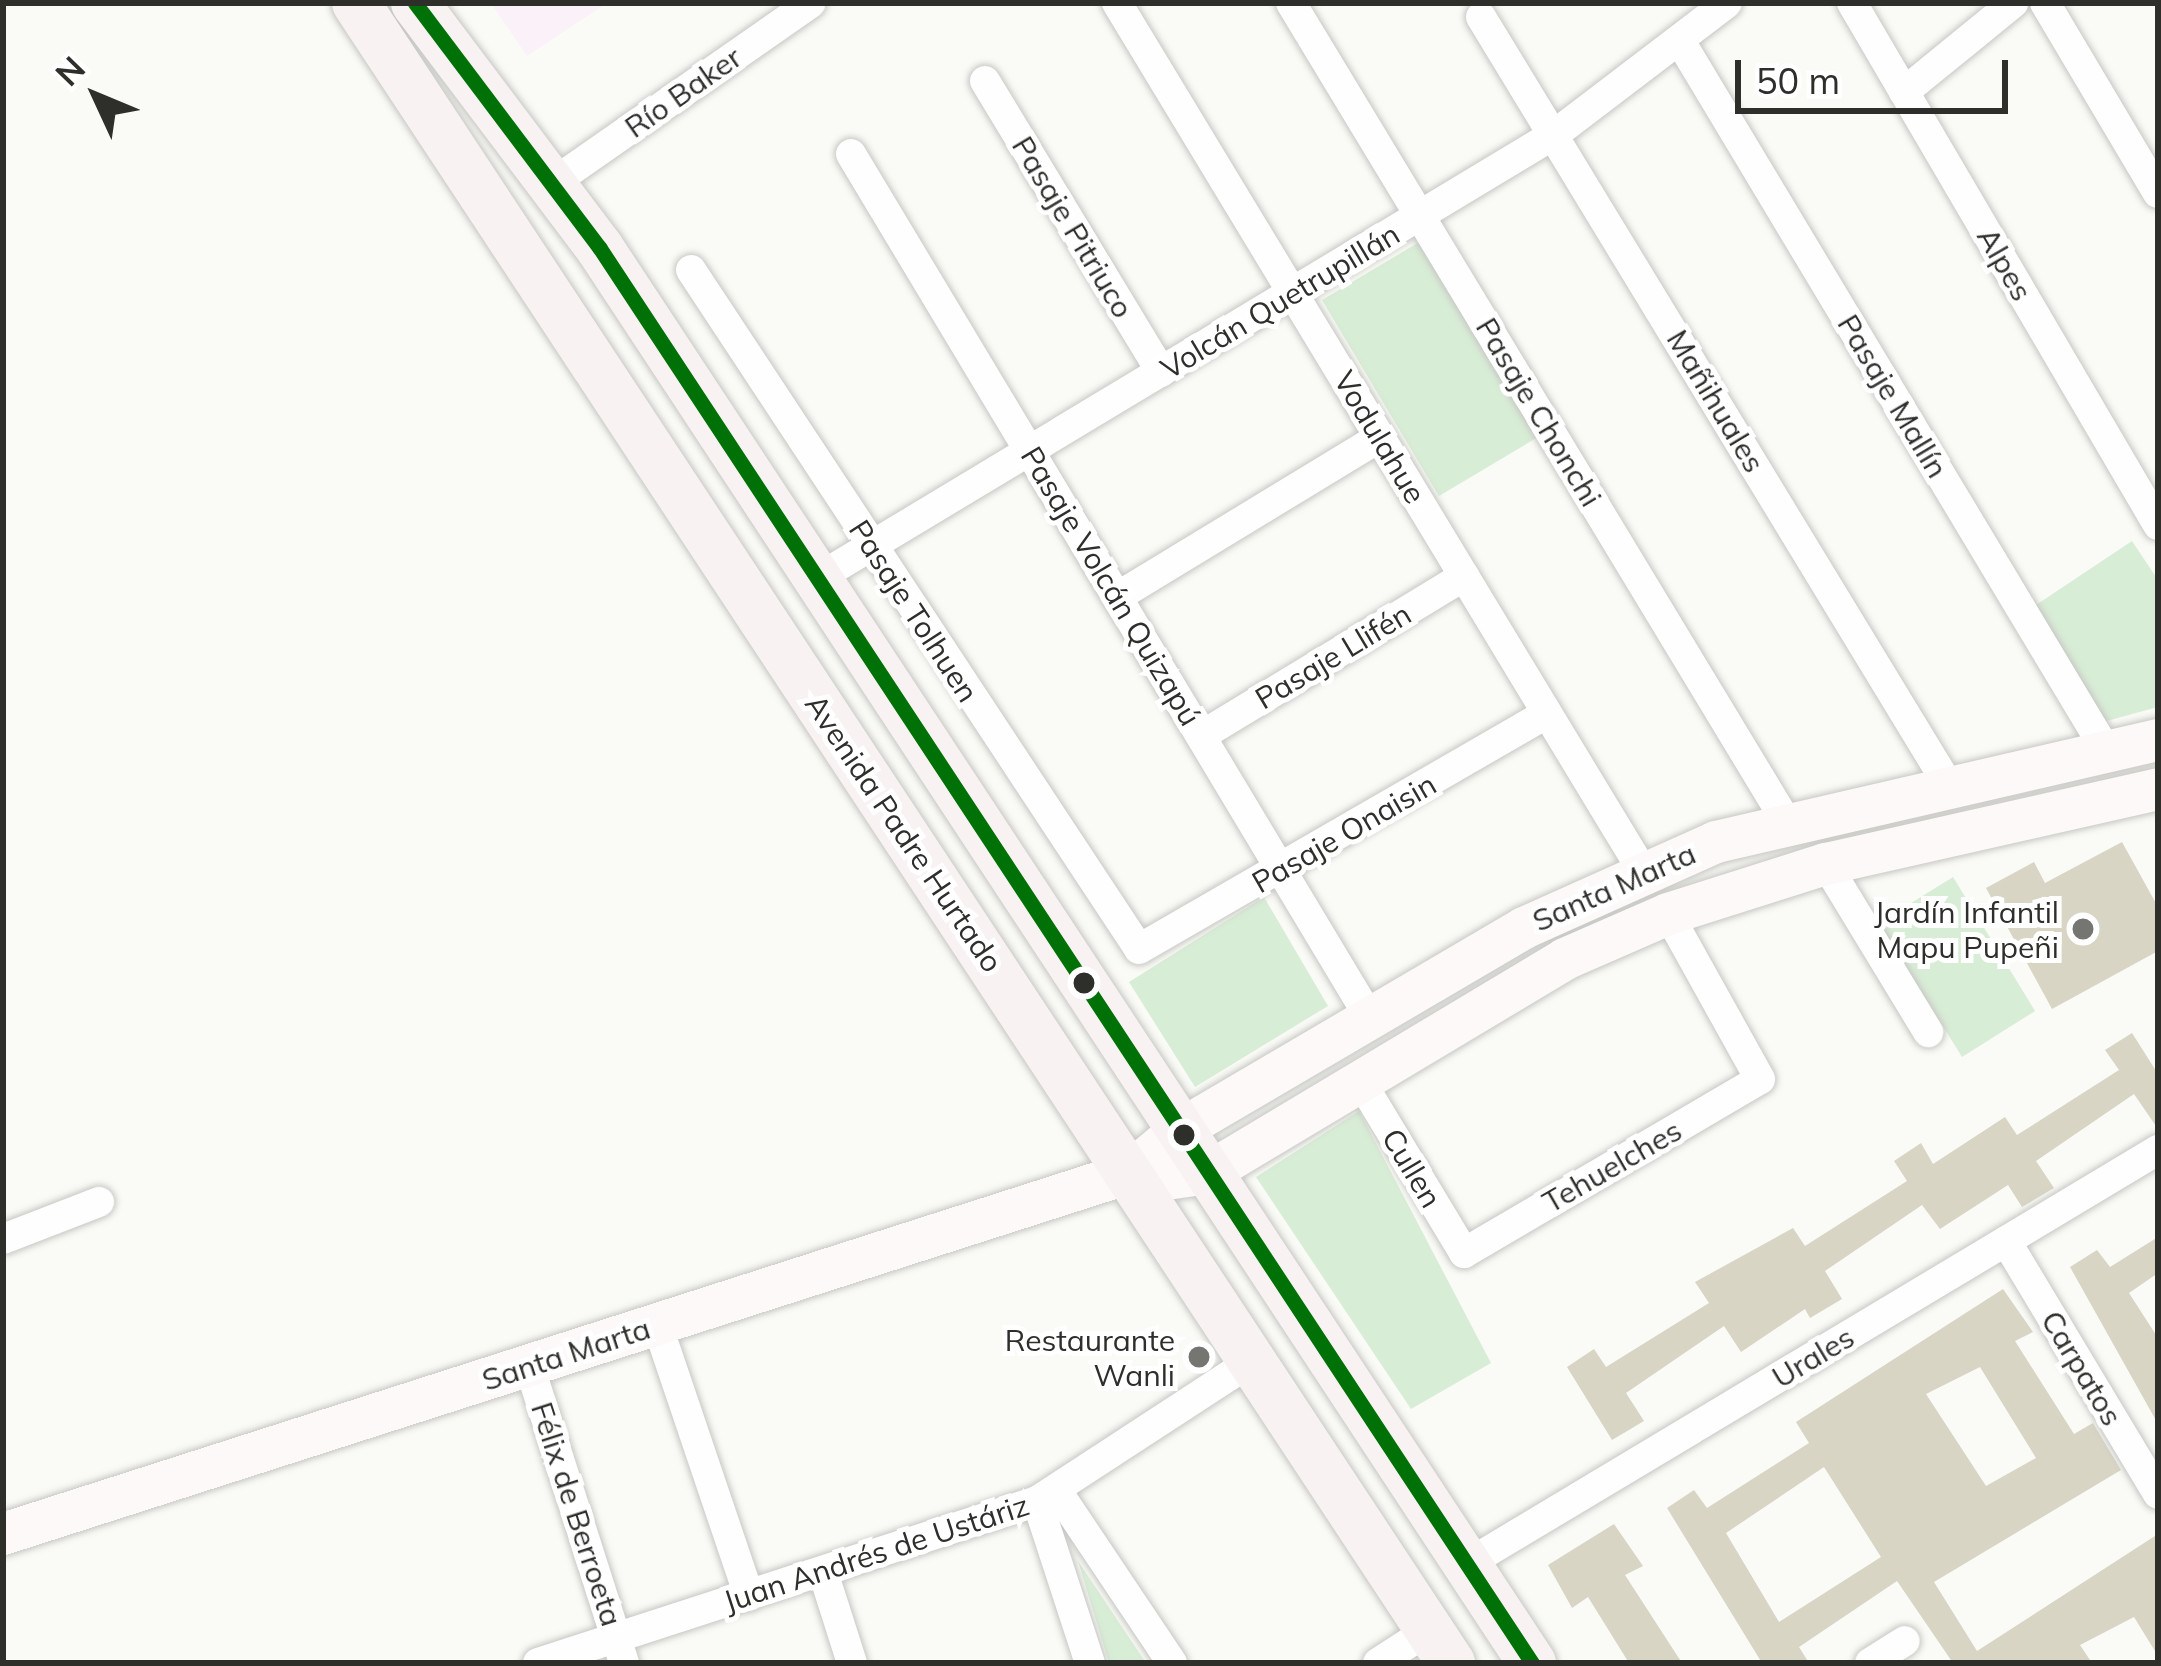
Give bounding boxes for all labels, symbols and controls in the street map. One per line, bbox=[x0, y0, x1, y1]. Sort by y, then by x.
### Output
north arrow bbox=[36, 36, 156, 156]
scale bar bbox=[1741, 36, 2014, 110]
street label: Río Baker bbox=[618, 39, 748, 145]
text: N bbox=[46, 47, 93, 94]
text: 50 m bbox=[1756, 58, 1840, 103]
street label: Pasaje Pitriuco bbox=[1005, 130, 1141, 324]
street label: Volcán Quetrupillán bbox=[1154, 215, 1406, 387]
street label: Alpes bbox=[1970, 221, 2040, 307]
street label: Pasaje Mallín bbox=[1830, 308, 1956, 484]
street label: Pasaje Chonchi bbox=[1469, 311, 1609, 513]
street label: Mañihuales bbox=[1659, 323, 1773, 479]
street label: Vodulahue bbox=[1326, 364, 1434, 510]
street label: Pasaje Volcán Quizapú bbox=[1013, 440, 1209, 732]
street label: Pasaje Tolhuen bbox=[842, 513, 986, 709]
street label: Pasaje Llifén bbox=[1249, 595, 1417, 717]
street label: Avenida Padre Hurtado bbox=[798, 687, 1010, 979]
street label: Pasaje Onaisin bbox=[1246, 766, 1442, 900]
street label: Santa Marta bbox=[1527, 835, 1701, 939]
place label: Jardín Infantil Mapu Pupeñi bbox=[1874, 894, 2059, 964]
marker: Jardín Infantil Mapu Pupeñi bbox=[2070, 916, 2096, 942]
unlabelled marker bbox=[1073, 972, 1095, 994]
street label: Tehuelches bbox=[1536, 1112, 1688, 1220]
street label: Cullen bbox=[1375, 1122, 1449, 1214]
unlabelled marker bbox=[1173, 1124, 1195, 1146]
street label: Carpatos bbox=[2034, 1304, 2130, 1432]
street label: Santa Marta bbox=[477, 1310, 655, 1398]
street label: Urales bbox=[1766, 1319, 1860, 1395]
place label: Restaurante Wanli bbox=[1005, 1322, 1175, 1392]
marker: Restaurante Wanli bbox=[1186, 1344, 1212, 1370]
street label: Félix de Berroeta bbox=[524, 1398, 630, 1630]
street label: Juan Andrés de Ustáriz bbox=[719, 1487, 1033, 1619]

